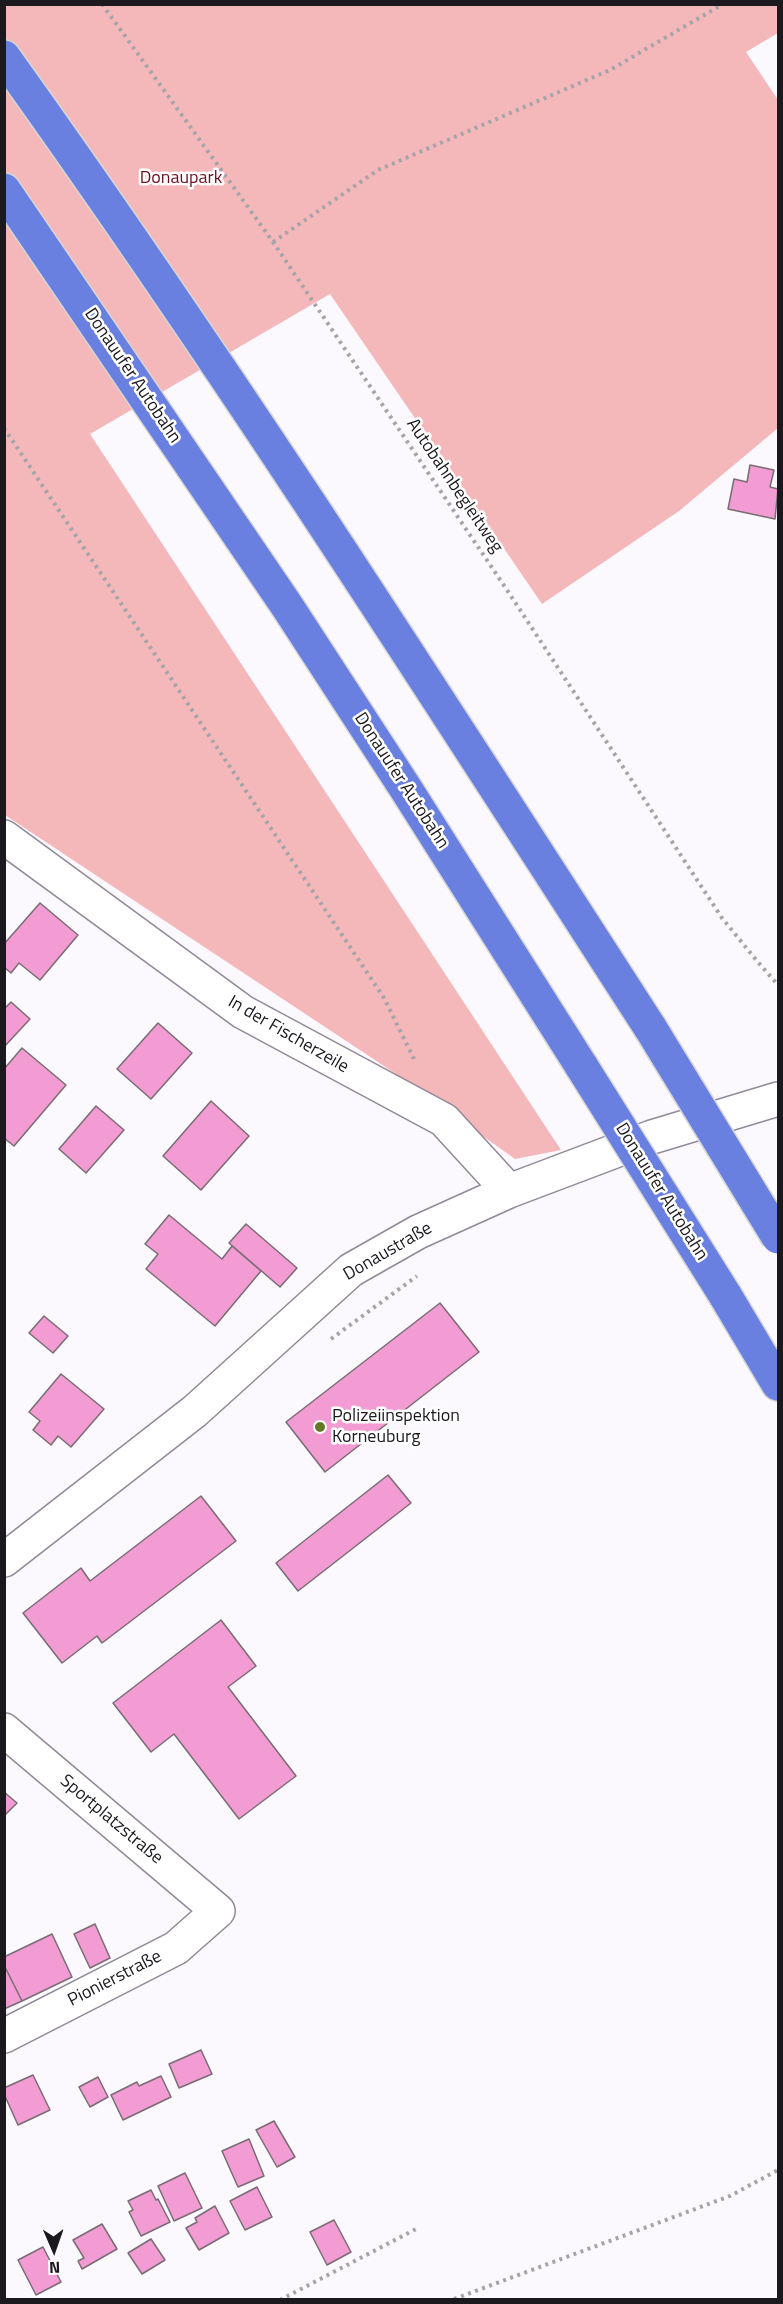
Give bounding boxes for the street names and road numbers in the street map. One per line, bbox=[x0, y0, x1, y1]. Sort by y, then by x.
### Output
street label: Donauufer Autobahn bbox=[79, 305, 185, 447]
street label: Autobahnbegleitweg bbox=[401, 415, 507, 557]
street label: Donauufer Autobahn bbox=[349, 709, 453, 853]
street label: In der Fischerzeile bbox=[224, 992, 352, 1078]
street label: Donauufer Autobahn bbox=[610, 1119, 712, 1265]
street label: Donaustraße bbox=[340, 1218, 436, 1286]
street label: Sportplatzstraße bbox=[55, 1771, 167, 1869]
street label: Pionierstraße bbox=[64, 1946, 166, 2012]

